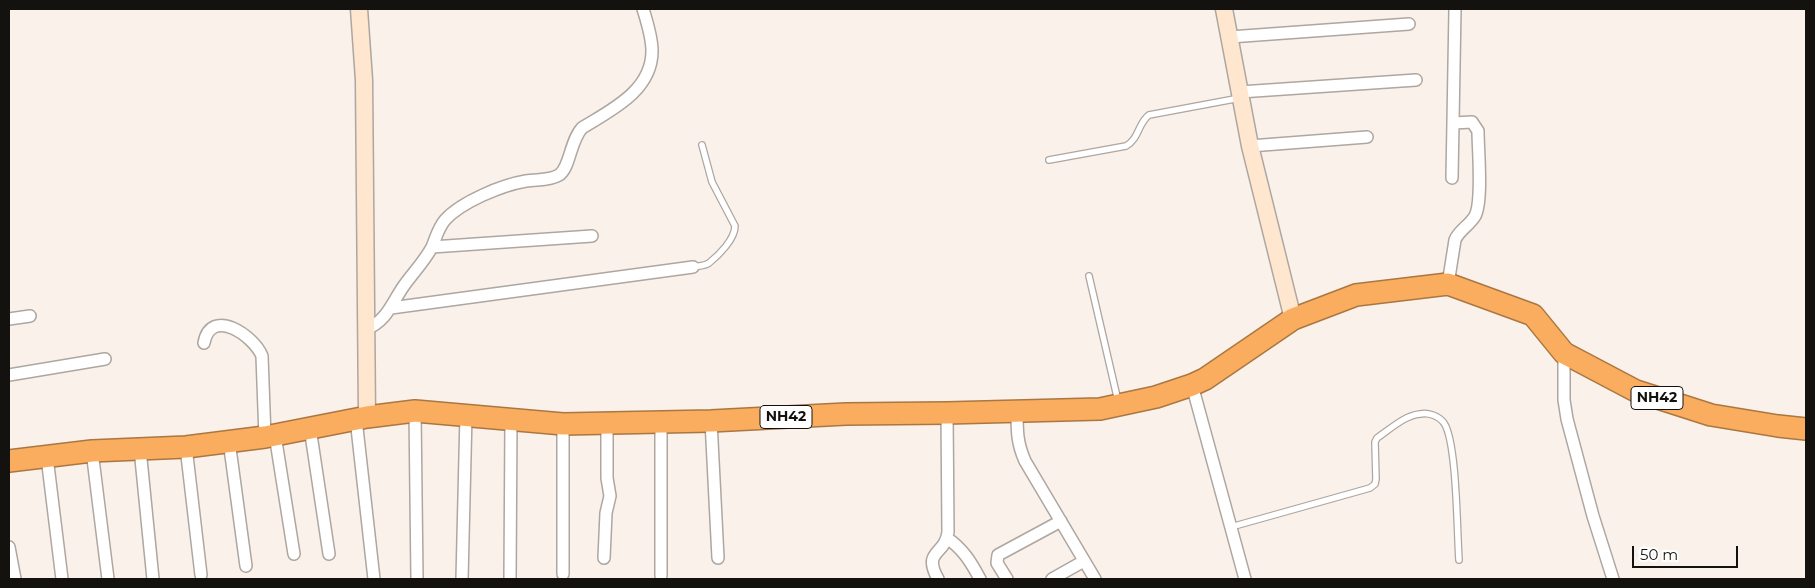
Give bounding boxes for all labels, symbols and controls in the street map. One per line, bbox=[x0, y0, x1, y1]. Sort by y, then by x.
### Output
road number: NH42 bbox=[1631, 386, 1683, 409]
road number: NH42 bbox=[760, 406, 812, 428]
scale bar bbox=[1635, 536, 1741, 568]
text: 50 m bbox=[1640, 545, 1678, 564]

